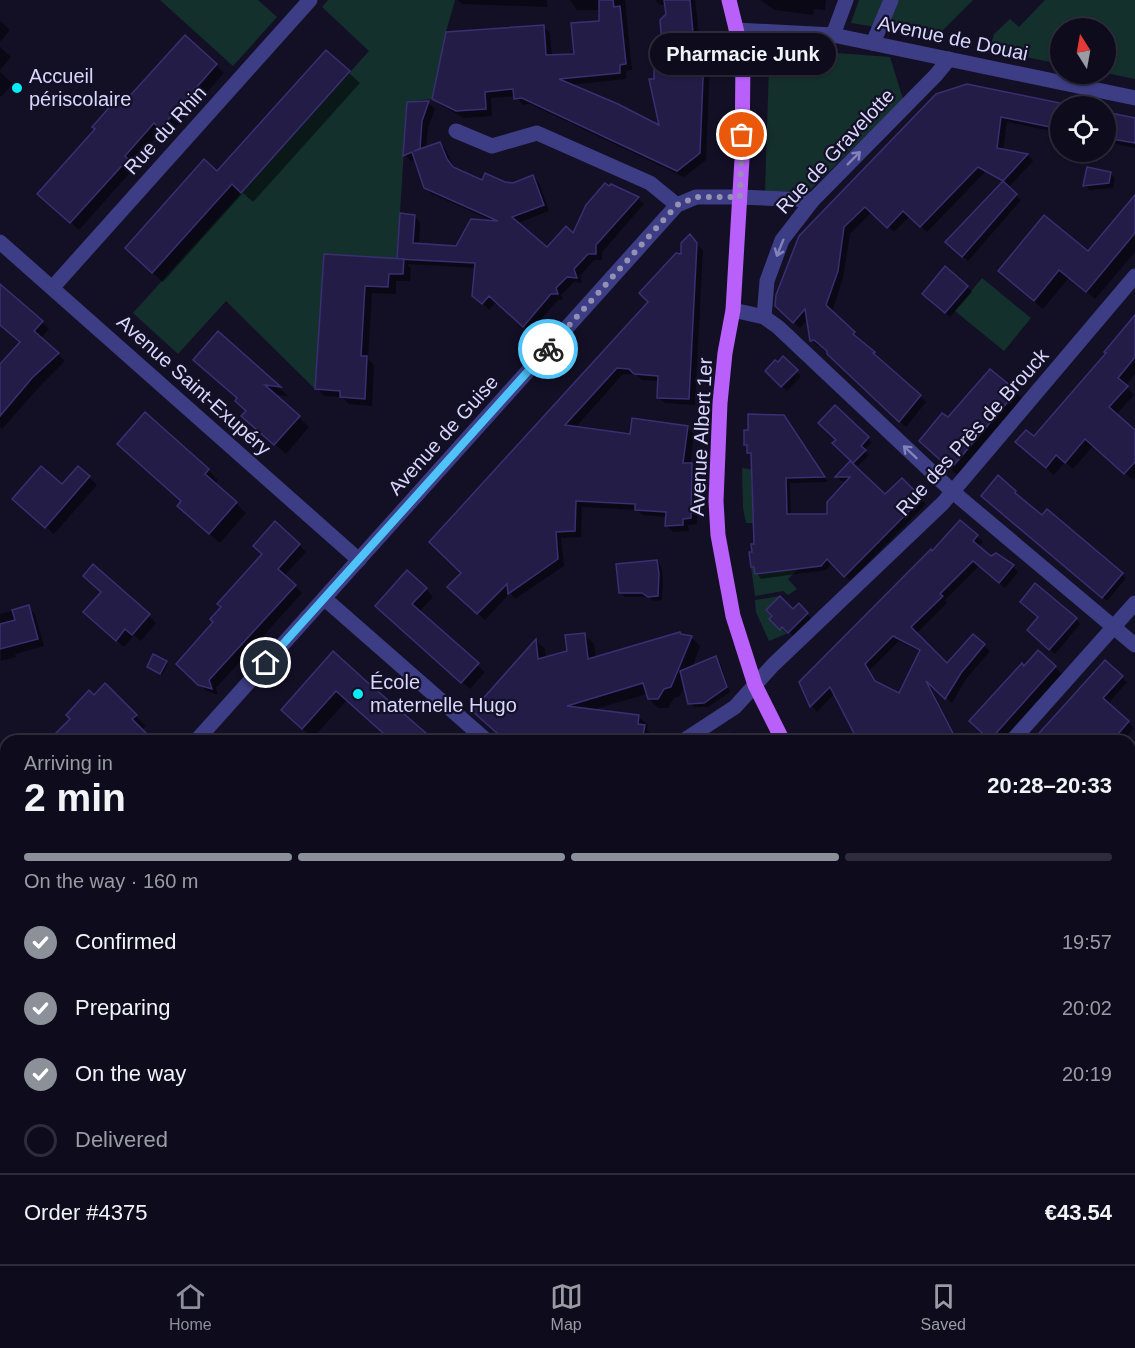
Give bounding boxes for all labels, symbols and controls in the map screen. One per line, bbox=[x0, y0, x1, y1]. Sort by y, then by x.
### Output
street label: Avenue de Douai bbox=[876, 11, 1030, 65]
north arrow bbox=[1050, 18, 1116, 84]
map controls bbox=[1050, 18, 1116, 162]
callout: Pharmacie Junk bbox=[649, 33, 835, 75]
text: Pharmacie Junk bbox=[666, 43, 820, 65]
place label: Accueil périscolaire bbox=[29, 65, 131, 110]
marker: Accueil périscolaire bbox=[10, 81, 24, 95]
street label: Rue du Rhin bbox=[120, 81, 210, 179]
street label: Rue de Gravelotte bbox=[772, 84, 898, 218]
button: locate bbox=[1050, 96, 1116, 162]
pin bbox=[716, 109, 767, 160]
icon: bag bbox=[725, 118, 758, 151]
one-way arrow bbox=[847, 151, 861, 166]
one-way arrow bbox=[774, 238, 785, 256]
street label: Avenue Saint-Exupéry bbox=[113, 310, 275, 460]
courier bbox=[518, 319, 578, 379]
icon: bike bbox=[532, 333, 565, 366]
street label: Rue des Près de Brouck bbox=[891, 343, 1053, 520]
street label: Avenue Albert 1er bbox=[686, 357, 716, 517]
street label: Avenue de Guise bbox=[384, 371, 502, 499]
one-way arrow bbox=[903, 445, 918, 459]
pin bbox=[240, 637, 291, 688]
icon: home bbox=[249, 646, 282, 679]
place label: École maternelle Hugo bbox=[370, 671, 517, 716]
marker: École maternelle Hugo bbox=[351, 687, 365, 701]
text: Arriving in bbox=[24, 752, 113, 774]
text: 20:28–20:33 bbox=[987, 773, 1112, 798]
text: 2 min bbox=[24, 776, 126, 819]
text: On the way · 160 m bbox=[24, 870, 199, 892]
icon: check bbox=[24, 926, 57, 959]
text: Confirmed bbox=[75, 929, 176, 954]
text: 19:57 bbox=[1062, 931, 1112, 953]
icon: check bbox=[24, 992, 57, 1025]
text: Preparing bbox=[75, 995, 170, 1020]
text: 20:02 bbox=[1062, 997, 1112, 1019]
icon: check bbox=[24, 1058, 57, 1091]
text: On the way bbox=[75, 1061, 186, 1086]
text: 20:19 bbox=[1062, 1063, 1112, 1085]
text: Delivered bbox=[75, 1127, 168, 1152]
text: Order #4375 bbox=[24, 1200, 148, 1225]
text: €43.54 bbox=[1045, 1200, 1112, 1225]
tab: Home bbox=[169, 1280, 212, 1334]
tab: Map bbox=[550, 1280, 583, 1334]
tab: Saved bbox=[921, 1280, 966, 1334]

